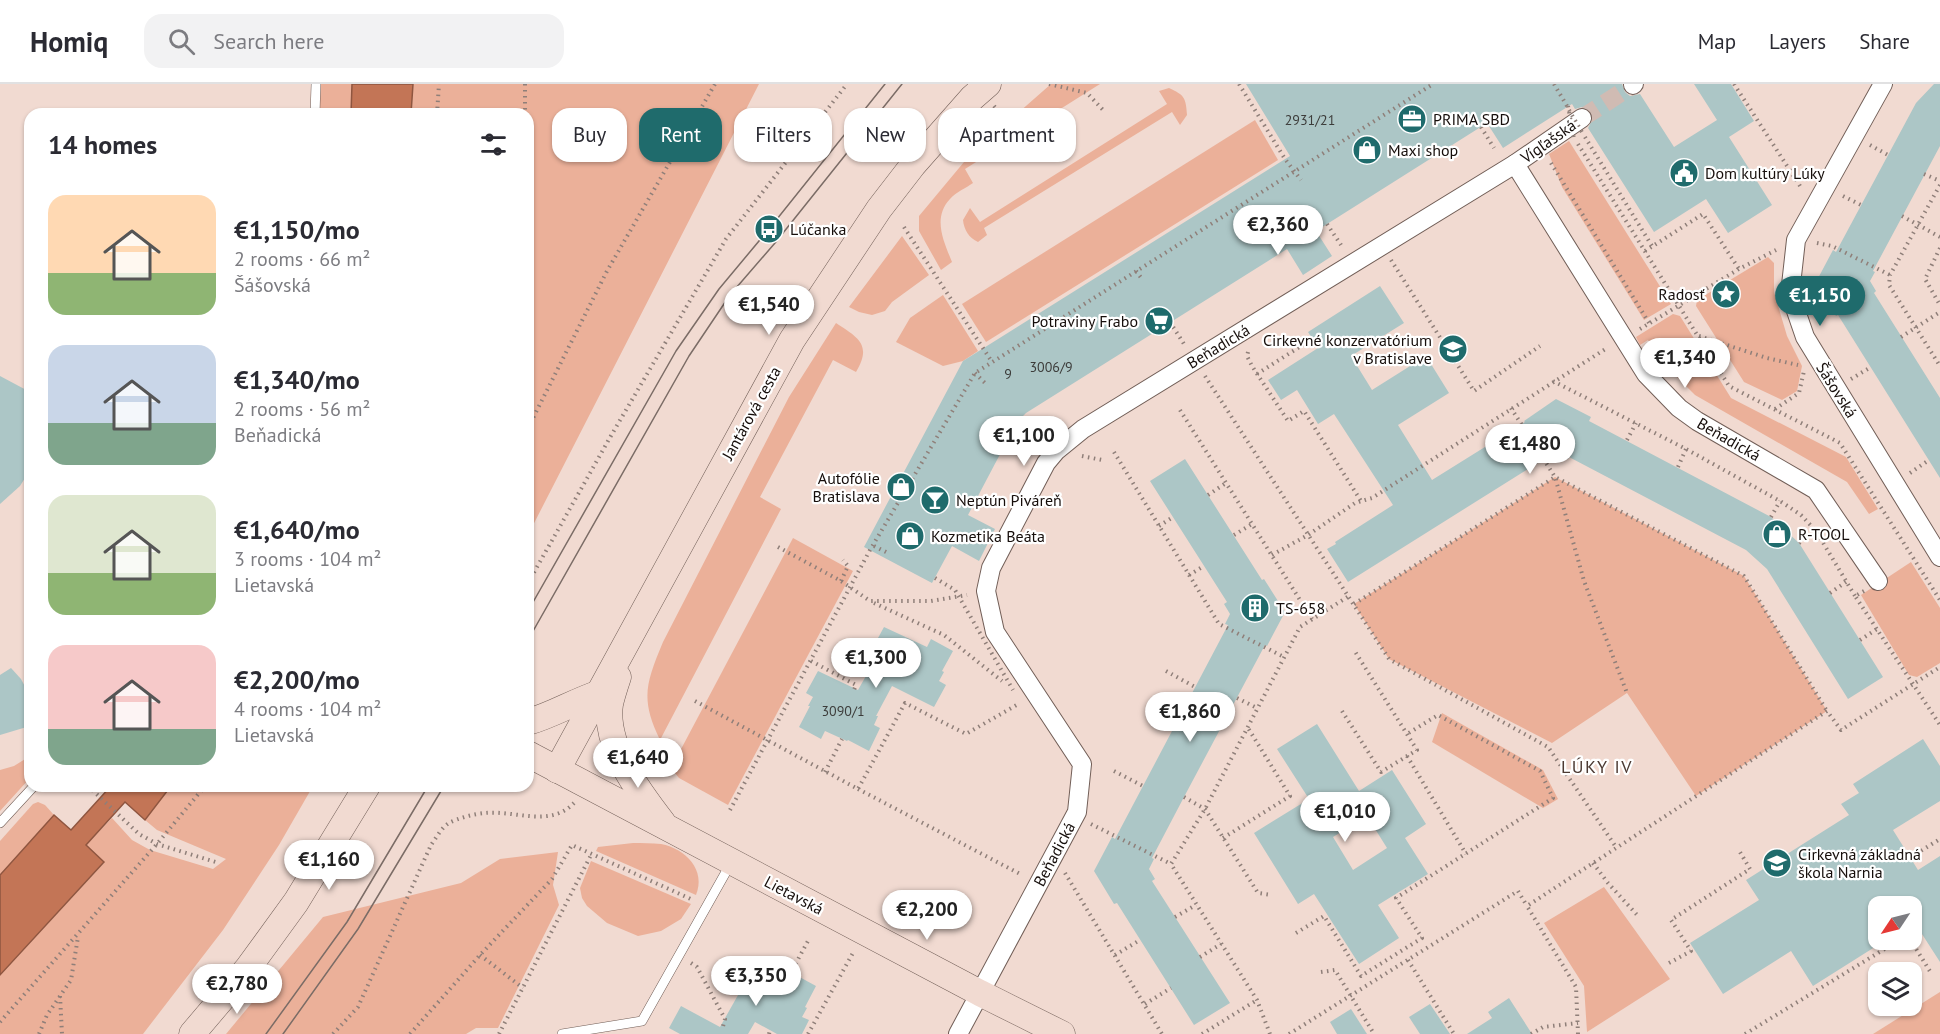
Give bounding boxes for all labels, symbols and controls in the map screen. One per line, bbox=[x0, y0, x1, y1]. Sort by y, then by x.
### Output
search box bbox=[144, 14, 564, 68]
text: Homiq bbox=[30, 23, 108, 60]
icon: search bbox=[165, 25, 198, 58]
text: Search here bbox=[213, 27, 324, 55]
text: Map bbox=[1698, 28, 1736, 55]
text: Layers bbox=[1769, 28, 1826, 55]
text: Share bbox=[1859, 28, 1910, 55]
office icon: PRIMA SBD bbox=[1396, 103, 1428, 135]
chip: Buy bbox=[552, 108, 627, 162]
chip: Rent bbox=[639, 108, 722, 162]
chip: Filters bbox=[734, 108, 832, 162]
chip: New bbox=[844, 108, 926, 162]
chip: Apartment bbox=[938, 108, 1076, 162]
place label: PRIMA SBD bbox=[1433, 109, 1510, 129]
house number: 2931/21 bbox=[1285, 111, 1335, 129]
street label: Vígľašská bbox=[1516, 115, 1580, 168]
text: 14 homes bbox=[48, 128, 157, 161]
icon: filters bbox=[477, 128, 510, 161]
shop icon: Maxi shop bbox=[1351, 134, 1383, 166]
place label: Maxi shop bbox=[1388, 140, 1458, 160]
public building icon: Dom kultúry Lúky bbox=[1668, 157, 1700, 189]
place label: Dom kultúry Lúky bbox=[1705, 163, 1825, 183]
pin: €2,360 bbox=[1229, 205, 1327, 256]
text: €2,360 bbox=[1247, 211, 1309, 237]
text: €1,150/mo bbox=[234, 213, 360, 246]
bus stop icon: Lúčanka bbox=[753, 213, 785, 245]
icon: home bbox=[96, 219, 168, 291]
place label: Lúčanka bbox=[790, 219, 846, 239]
text: 2 rooms · 66 m² bbox=[234, 246, 370, 272]
text: Šášovská bbox=[234, 272, 311, 298]
pin: €1,150 bbox=[1771, 276, 1869, 327]
place icon: Radosť bbox=[1710, 278, 1742, 310]
text: €1,150 bbox=[1789, 282, 1851, 308]
place label: Radosť bbox=[1658, 284, 1706, 304]
pin: €1,540 bbox=[720, 285, 818, 336]
text: €1,540 bbox=[738, 291, 800, 317]
supermarket icon: Potraviny Frabo bbox=[1143, 305, 1175, 337]
place label: Potraviny Frabo bbox=[1031, 311, 1138, 331]
street label: Beňadická bbox=[1183, 319, 1253, 373]
place label: Cirkevné konzervatórium v Bratislave bbox=[1263, 330, 1432, 368]
school or university icon: Cirkevné konzervatórium v Bratislave bbox=[1437, 333, 1469, 365]
pin: €1,340 bbox=[1636, 338, 1734, 389]
text: €1,340 bbox=[1654, 344, 1716, 370]
house number: 3006/9 bbox=[1029, 358, 1073, 376]
street label: Šášovská bbox=[1812, 359, 1862, 421]
text: €1,340/mo bbox=[234, 363, 360, 396]
street label: Jantárová cesta bbox=[717, 363, 785, 464]
house number: 9 bbox=[1004, 365, 1012, 383]
icon: home bbox=[96, 369, 168, 441]
text: 2 rooms · 56 m² bbox=[234, 396, 370, 422]
street label: Beňadická bbox=[1694, 413, 1764, 465]
pin: €1,100 bbox=[975, 416, 1073, 467]
text: Beňadická bbox=[234, 422, 321, 448]
text: €1,100 bbox=[993, 422, 1055, 448]
pin: €1,480 bbox=[1481, 424, 1579, 475]
text: €1,480 bbox=[1499, 430, 1561, 456]
place label: Autofólie Bratislava bbox=[813, 468, 880, 506]
shop icon: Autofólie Bratislava bbox=[885, 471, 917, 503]
bar icon: Neptún Piváreň bbox=[919, 484, 951, 516]
place label: Neptún Piváreň bbox=[956, 490, 1062, 510]
text: €1,640/mo bbox=[234, 513, 360, 546]
shop icon: R-TOOL bbox=[1761, 518, 1793, 550]
icon: home bbox=[96, 519, 168, 591]
shop icon: Kozmetika Beáta bbox=[894, 520, 926, 552]
place label: R-TOOL bbox=[1798, 524, 1850, 544]
place label: Kozmetika Beáta bbox=[931, 526, 1045, 546]
text: 3 rooms · 104 m² bbox=[234, 546, 381, 572]
text: Lietavská bbox=[234, 572, 314, 598]
building icon: TS-658 bbox=[1239, 592, 1271, 624]
place label: TS-658 bbox=[1276, 598, 1325, 618]
pin: €1,300 bbox=[827, 638, 925, 689]
text: €1,300 bbox=[845, 644, 907, 670]
text: €2,200/mo bbox=[234, 663, 360, 696]
icon: home bbox=[96, 669, 168, 741]
pin: €1,860 bbox=[1141, 692, 1239, 743]
text: 4 rooms · 104 m² bbox=[234, 696, 381, 722]
text: €1,860 bbox=[1159, 698, 1221, 724]
house number: 3090/1 bbox=[821, 702, 865, 720]
text: Lietavská bbox=[234, 722, 314, 748]
pin: €1,640 bbox=[589, 738, 687, 789]
text: €1,640 bbox=[607, 744, 669, 770]
district label: LÚKY IV bbox=[1561, 755, 1633, 778]
pin: €1,010 bbox=[1296, 792, 1394, 843]
text: €1,010 bbox=[1314, 798, 1376, 824]
street label: Beňadická bbox=[1029, 818, 1079, 890]
pin: €1,160 bbox=[280, 840, 378, 891]
place label: Cirkevná základná škola Narnia bbox=[1798, 844, 1921, 882]
text: €1,160 bbox=[298, 846, 360, 872]
school or university icon: Cirkevná základná škola Narnia bbox=[1761, 847, 1793, 879]
street label: Lietavská bbox=[761, 871, 827, 919]
pin: €2,200 bbox=[878, 890, 976, 941]
text: €2,200 bbox=[896, 896, 958, 922]
north arrow bbox=[1868, 896, 1922, 950]
map controls bbox=[1868, 896, 1922, 1016]
pin: €3,350 bbox=[707, 956, 805, 1007]
text: €3,350 bbox=[725, 962, 787, 988]
button: layers bbox=[1868, 962, 1922, 1016]
pin: €2,780 bbox=[188, 964, 286, 1015]
text: €2,780 bbox=[206, 970, 268, 996]

